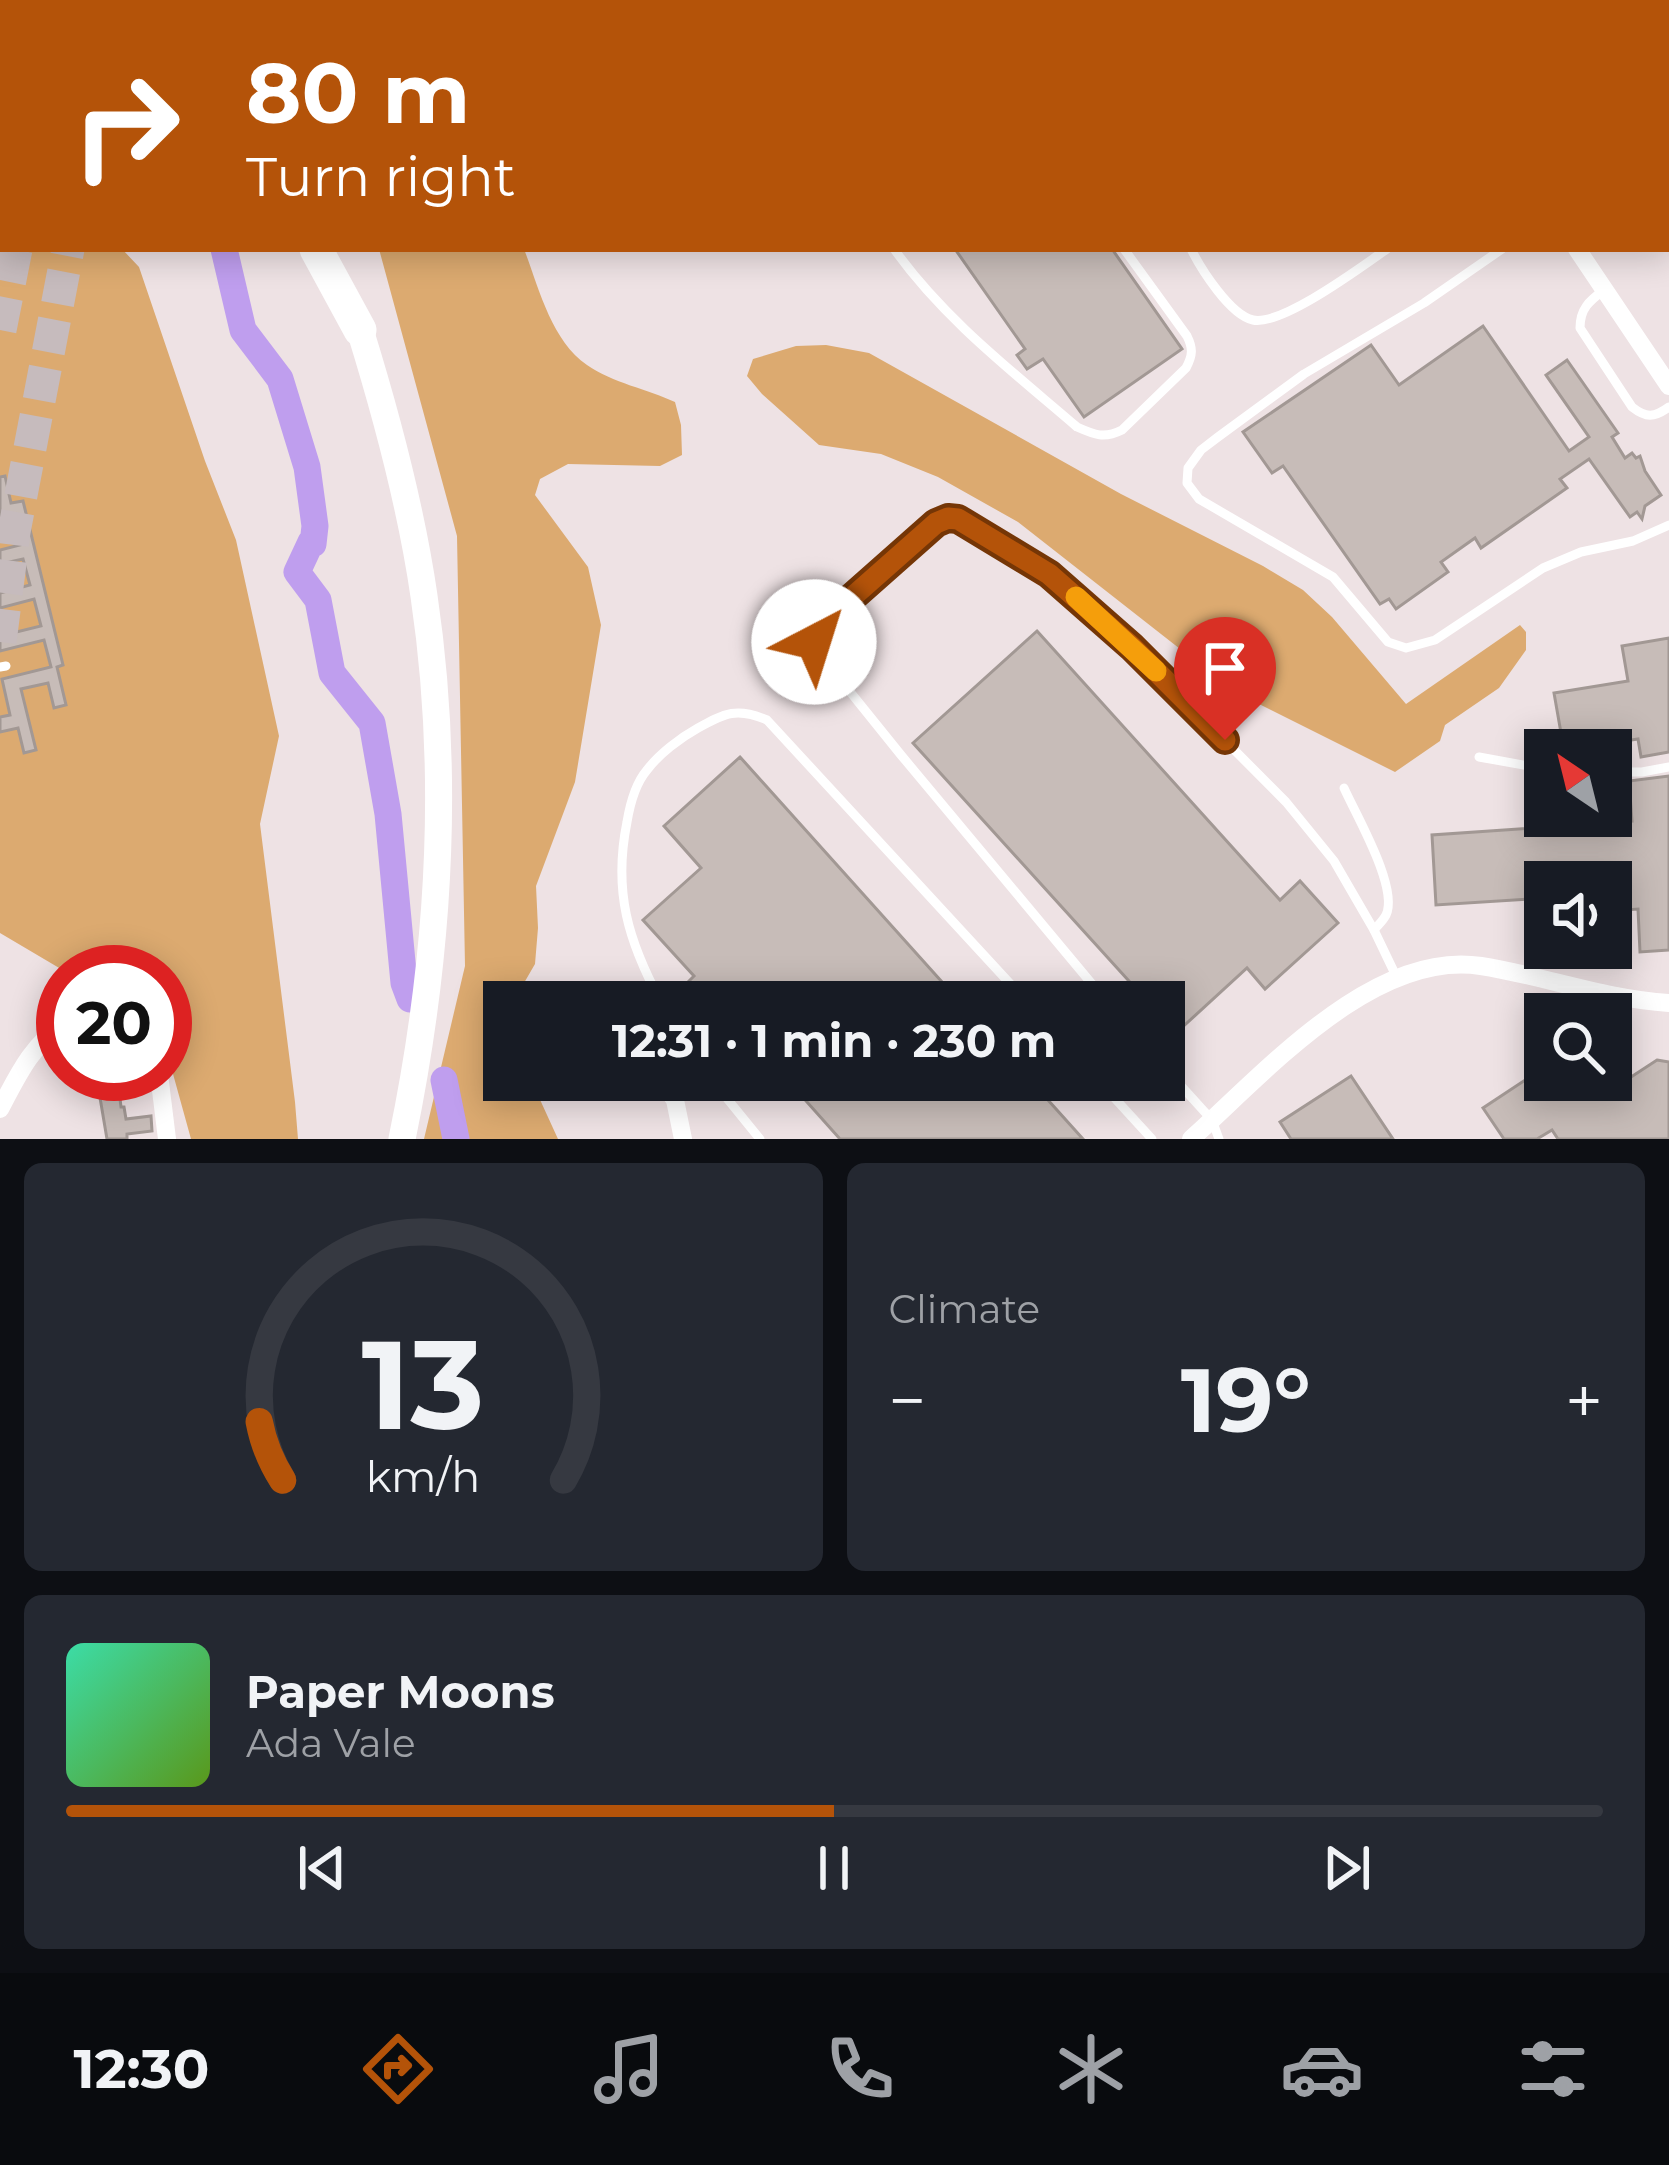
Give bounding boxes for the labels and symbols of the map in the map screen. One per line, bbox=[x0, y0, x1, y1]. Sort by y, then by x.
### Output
position arrow bbox=[751, 579, 877, 705]
pin bbox=[1174, 617, 1276, 740]
north arrow bbox=[1524, 729, 1632, 837]
speed limit sign: 20 bbox=[36, 945, 192, 1101]

